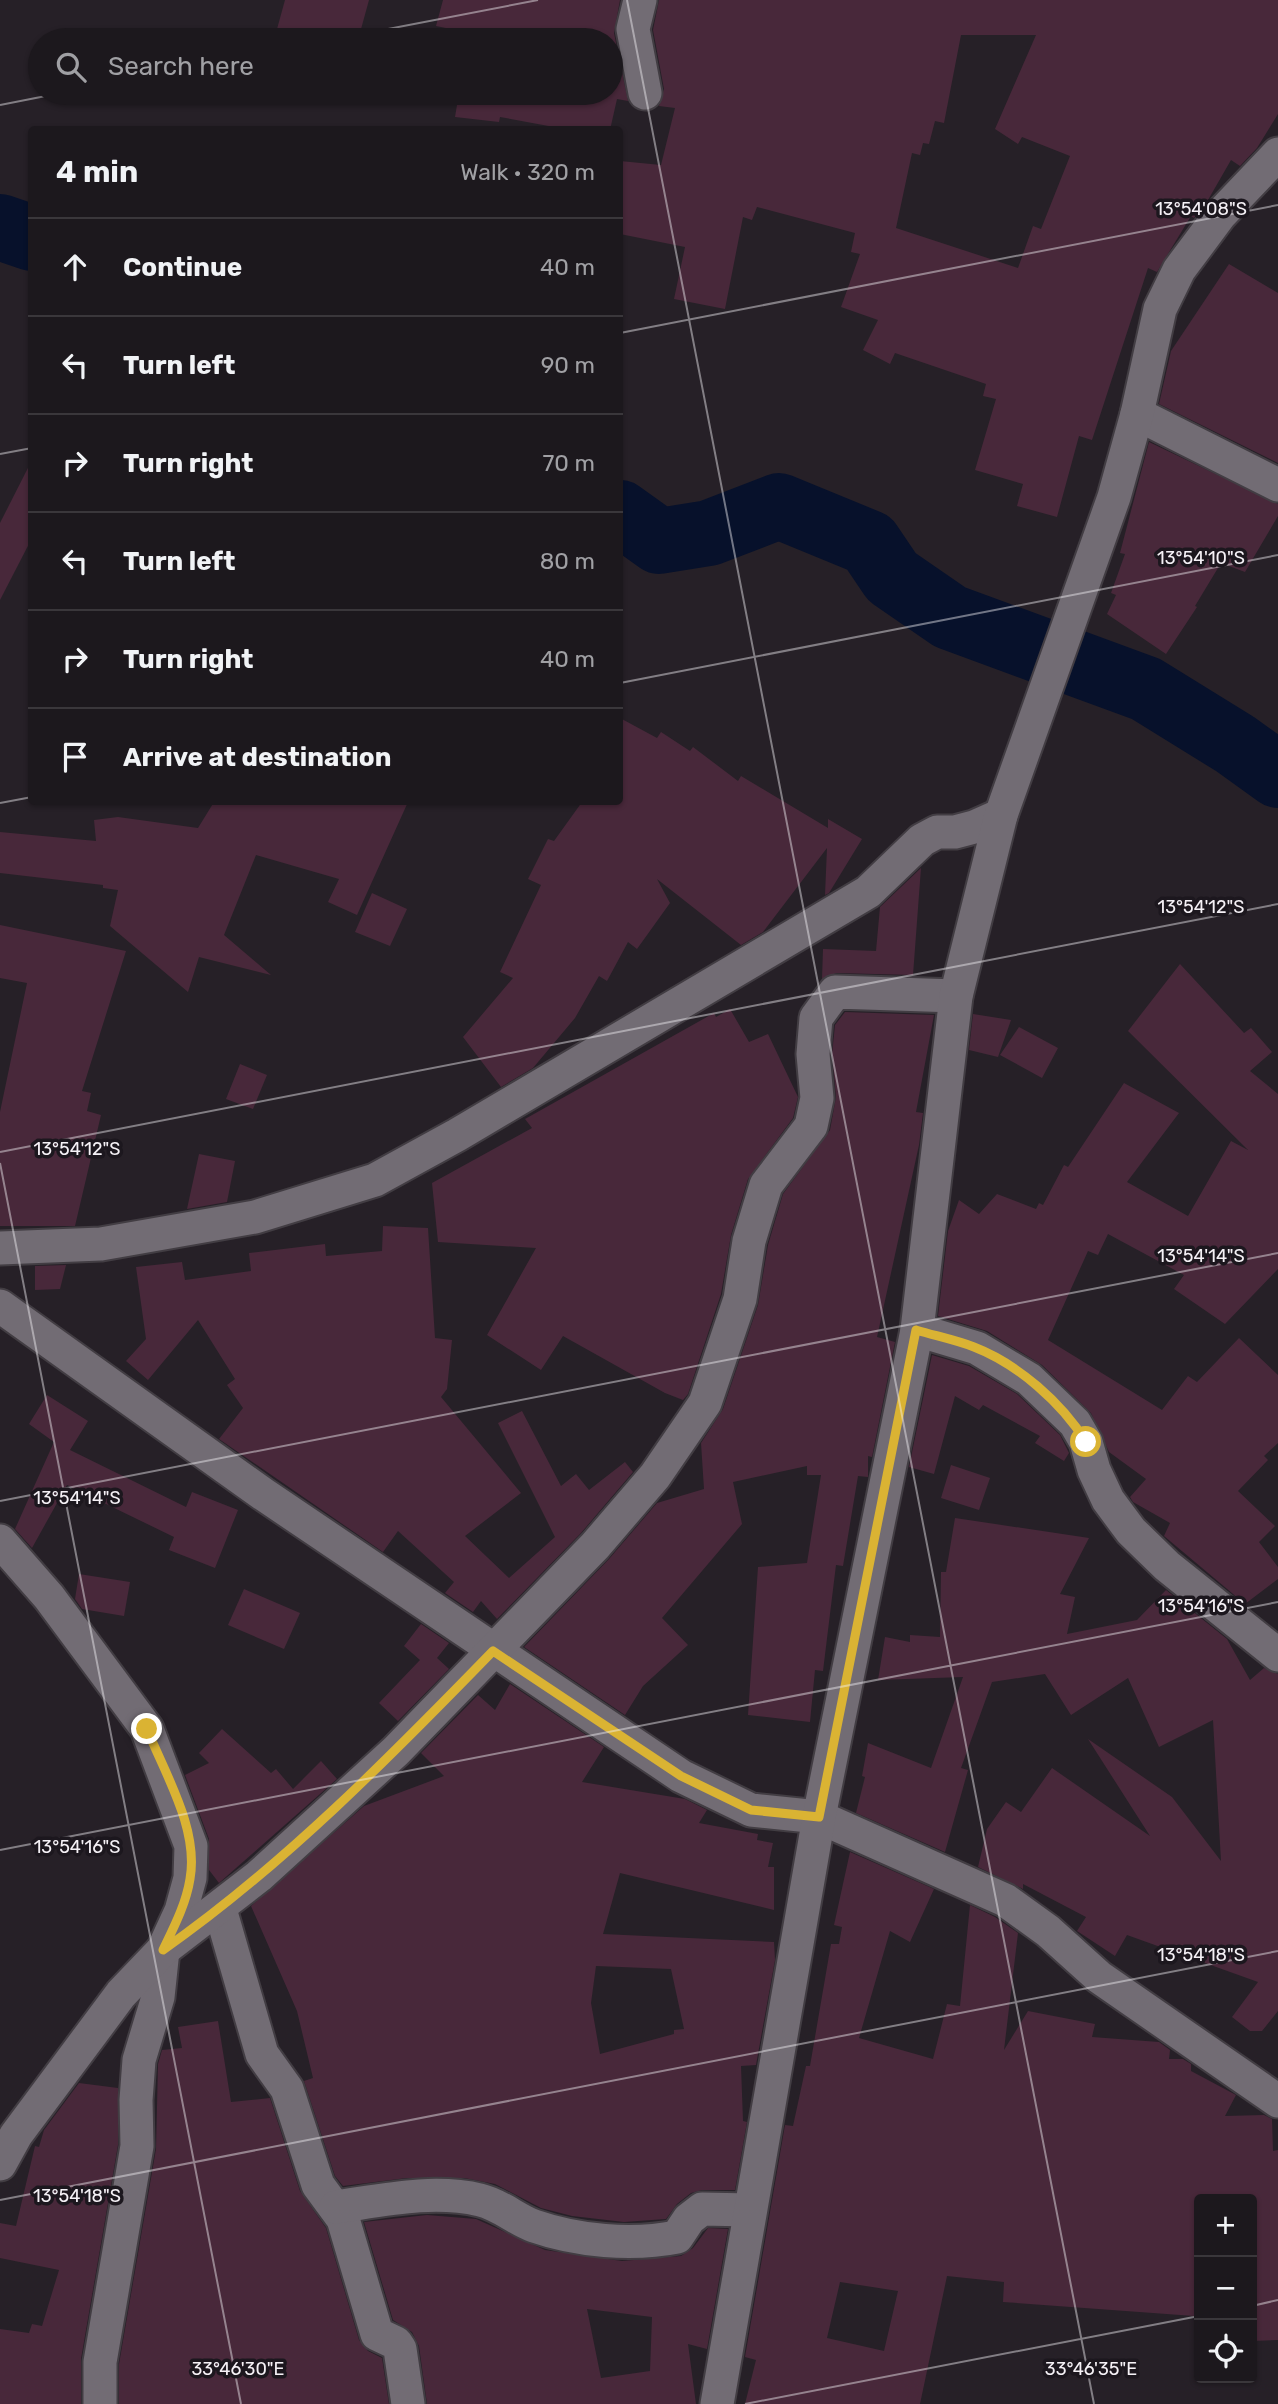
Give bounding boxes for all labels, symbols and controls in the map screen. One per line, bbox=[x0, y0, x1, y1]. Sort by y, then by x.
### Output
search box bbox=[28, 28, 623, 105]
icon: search bbox=[52, 48, 90, 86]
text: Search here bbox=[108, 51, 254, 82]
text: 4 min bbox=[56, 154, 138, 190]
text: Walk · 320 m bbox=[460, 158, 595, 186]
text: 13°54'08"S bbox=[1155, 198, 1247, 220]
icon: ahead bbox=[56, 248, 94, 286]
text: Continue bbox=[123, 252, 242, 283]
text: 40 m bbox=[540, 253, 595, 281]
icon: left bbox=[56, 346, 94, 384]
text: Turn left bbox=[123, 350, 235, 381]
text: 90 m bbox=[541, 351, 595, 379]
icon: right bbox=[56, 444, 94, 482]
text: Turn right bbox=[123, 448, 253, 479]
text: 70 m bbox=[543, 449, 595, 477]
icon: left bbox=[56, 542, 94, 580]
text: Turn left bbox=[123, 546, 235, 577]
text: 80 m bbox=[540, 547, 595, 575]
text: 13°54'10"S bbox=[1157, 547, 1245, 569]
icon: right bbox=[56, 640, 94, 678]
text: Turn right bbox=[123, 644, 253, 675]
text: 40 m bbox=[540, 645, 595, 673]
icon: arrive bbox=[56, 738, 94, 776]
text: Arrive at destination bbox=[123, 742, 391, 773]
text: 13°54'12"S bbox=[1157, 896, 1245, 918]
text: 13°54'12"S bbox=[33, 1138, 121, 1160]
text: 13°54'14"S bbox=[1157, 1245, 1245, 1267]
route start bbox=[1070, 1426, 1101, 1457]
text: 13°54'14"S bbox=[33, 1487, 121, 1509]
text: 13°54'16"S bbox=[1158, 1595, 1244, 1617]
route end bbox=[131, 1713, 162, 1744]
text: 13°54'16"S bbox=[34, 1836, 120, 1858]
text: 13°54'18"S bbox=[1157, 1944, 1245, 1966]
text: 13°54'18"S bbox=[33, 2185, 121, 2207]
map controls bbox=[1194, 2194, 1257, 2383]
button: + bbox=[1194, 2194, 1257, 2257]
button: − bbox=[1194, 2257, 1257, 2320]
button: locate bbox=[1194, 2320, 1257, 2383]
text: 33°46'30"E bbox=[191, 2358, 285, 2380]
text: 33°46'35"E bbox=[1045, 2358, 1137, 2380]

